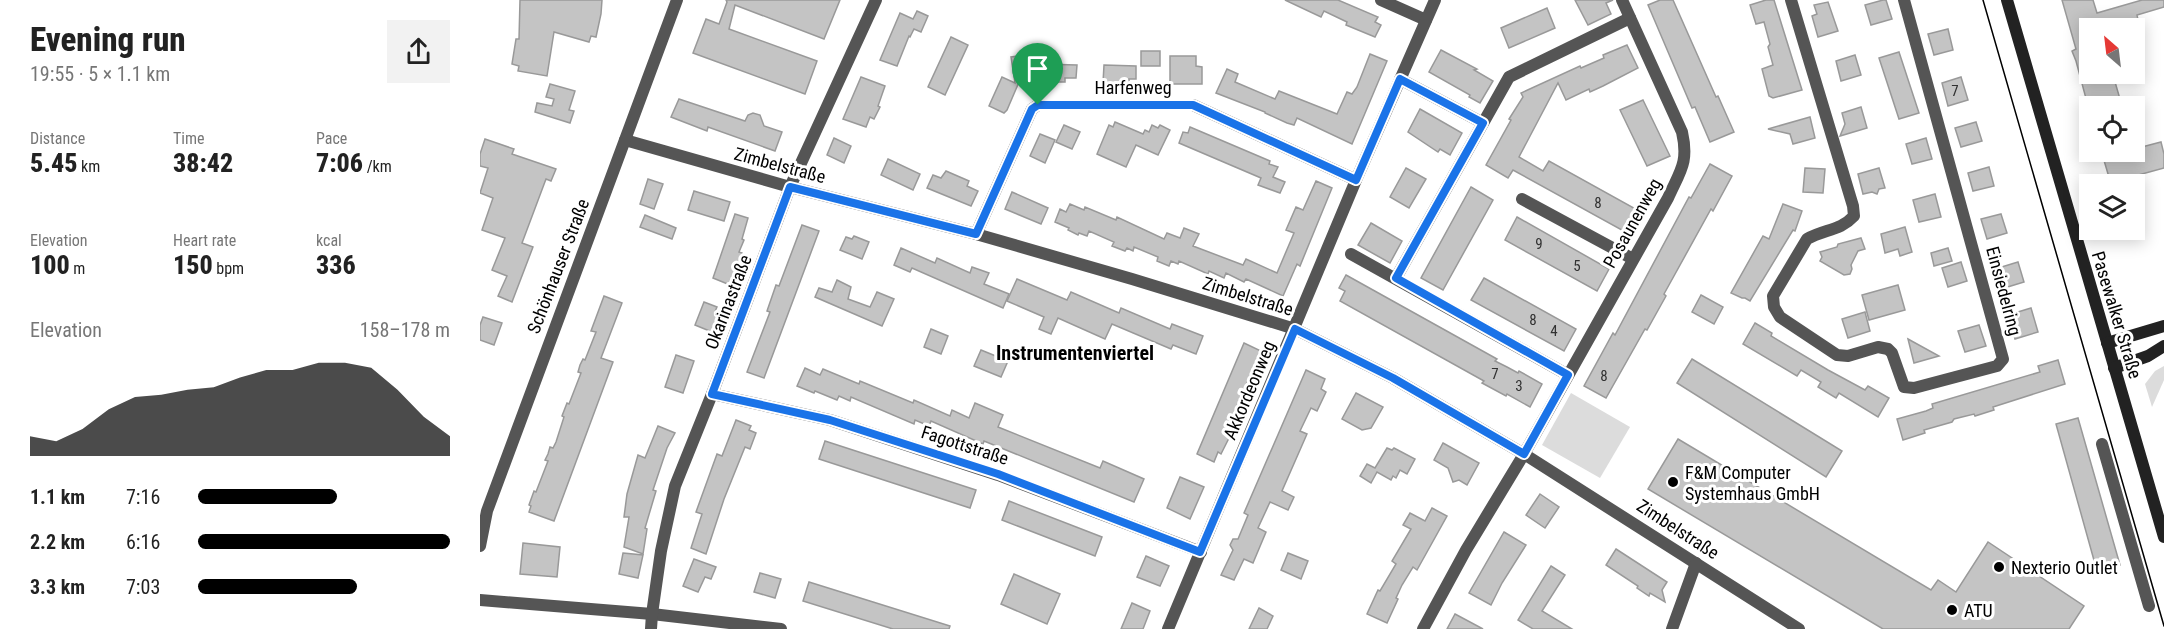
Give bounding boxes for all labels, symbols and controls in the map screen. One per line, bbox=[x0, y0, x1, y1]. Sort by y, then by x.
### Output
north arrow bbox=[2079, 18, 2145, 84]
map controls bbox=[2079, 18, 2145, 240]
text: Evening run bbox=[30, 20, 186, 59]
button: share bbox=[387, 20, 450, 83]
pin bbox=[1012, 43, 1063, 105]
icon: arrive bbox=[1021, 52, 1054, 85]
text: 19:55 · 5 × 1.1 km bbox=[30, 62, 170, 86]
street label: Harfenweg bbox=[1094, 77, 1172, 98]
house number: 7 bbox=[1951, 82, 1959, 100]
button: locate bbox=[2079, 96, 2145, 162]
text: Distance bbox=[30, 129, 85, 148]
text: Time bbox=[173, 129, 205, 148]
text: Pace bbox=[316, 129, 347, 148]
street label: Zimbelstraße bbox=[732, 143, 828, 187]
text: 5.45 bbox=[30, 148, 77, 178]
text: 38:42 bbox=[173, 148, 233, 178]
text: 7:06 bbox=[316, 148, 363, 178]
text: km bbox=[77, 157, 100, 176]
text: /km bbox=[363, 157, 392, 176]
street label: Posaunenweg bbox=[1599, 174, 1665, 272]
button: layers bbox=[2079, 174, 2145, 240]
house number: 8 bbox=[1594, 194, 1602, 212]
street label: Schönhauser Straße bbox=[523, 196, 593, 336]
text: Elevation bbox=[30, 231, 88, 250]
text: Heart rate bbox=[173, 231, 236, 250]
text: kcal bbox=[316, 231, 342, 250]
house number: 9 bbox=[1535, 235, 1543, 253]
street label: Einsiedelring bbox=[1982, 244, 2026, 338]
street label: Pasewalker Straße bbox=[2088, 249, 2146, 381]
text: 100 bbox=[30, 250, 70, 280]
text: 150 bbox=[173, 250, 213, 280]
text: 336 bbox=[316, 250, 356, 280]
street label: Okarinastraße bbox=[700, 252, 756, 352]
house number: 5 bbox=[1573, 257, 1581, 275]
text: m bbox=[70, 259, 85, 278]
text: bpm bbox=[213, 259, 244, 278]
street label: Zimbelstraße bbox=[1200, 272, 1296, 320]
house number: 8 bbox=[1529, 311, 1537, 329]
text: Elevation bbox=[30, 318, 102, 342]
text: 158–178 m bbox=[360, 318, 450, 342]
house number: 4 bbox=[1550, 322, 1558, 340]
street label: Akkordeonweg bbox=[1219, 338, 1279, 442]
district label: Instrumentenviertel bbox=[996, 341, 1154, 365]
house number: 7 bbox=[1491, 365, 1499, 383]
house number: 8 bbox=[1600, 367, 1608, 385]
house number: 3 bbox=[1515, 377, 1523, 395]
street label: Fagottstraße bbox=[919, 421, 1011, 469]
place label: F&M Computer Systemhaus GmbH bbox=[1685, 462, 1820, 504]
marker: F&M Computer Systemhaus GmbH bbox=[1666, 475, 1680, 489]
text: 1.1 km bbox=[30, 485, 85, 509]
text: 7:16 bbox=[126, 485, 160, 509]
street label: Zimbelstraße bbox=[1633, 495, 1723, 563]
text: 2.2 km bbox=[30, 530, 85, 554]
text: 6:16 bbox=[126, 530, 160, 554]
place label: Nexterio Outlet bbox=[2011, 557, 2118, 578]
marker: Nexterio Outlet bbox=[1992, 560, 2006, 574]
text: 3.3 km bbox=[30, 575, 85, 599]
text: 7:03 bbox=[126, 575, 160, 599]
place label: ATU bbox=[1964, 600, 1993, 621]
marker: ATU bbox=[1945, 603, 1959, 617]

